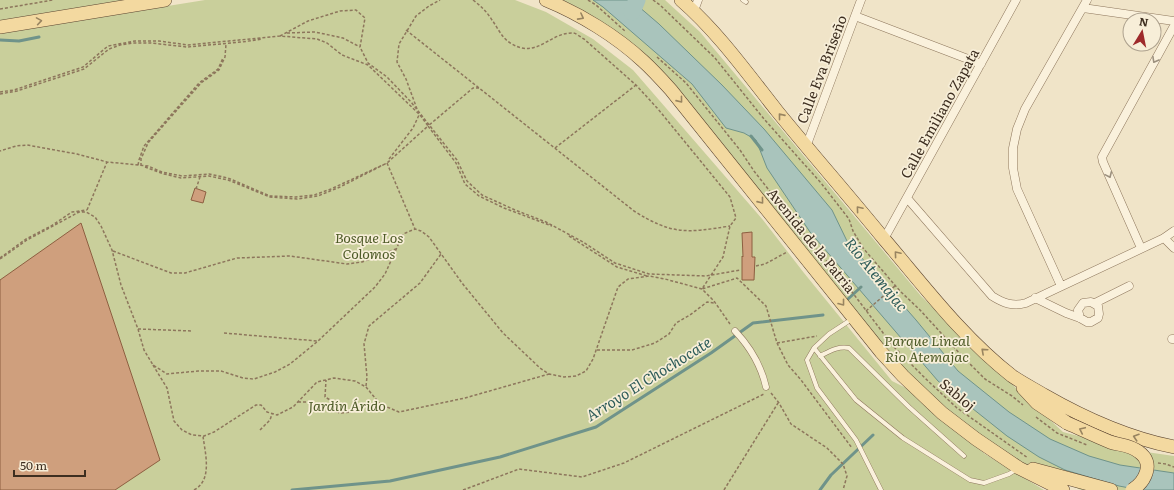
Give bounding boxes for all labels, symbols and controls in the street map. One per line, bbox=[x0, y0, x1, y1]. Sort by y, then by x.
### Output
one-way arrow bbox=[577, 12, 584, 19]
street label: Calle Eva Briseño bbox=[791, 12, 851, 126]
north arrow bbox=[1122, 12, 1162, 52]
text: N bbox=[1138, 12, 1150, 30]
one-way arrow bbox=[35, 17, 42, 26]
street label: Calle Emiliano Zapata bbox=[895, 44, 983, 182]
one-way arrow bbox=[1152, 56, 1160, 63]
one-way arrow bbox=[675, 96, 682, 103]
one-way arrow bbox=[779, 114, 786, 121]
one-way arrow bbox=[1104, 171, 1112, 179]
street label: Avenida de la Patria bbox=[763, 183, 861, 297]
one-way arrow bbox=[757, 197, 764, 204]
one-way arrow bbox=[857, 206, 864, 214]
park label: Bosque Los Colomos bbox=[335, 227, 403, 263]
water label: Río Atemajac bbox=[840, 232, 914, 316]
one-way arrow bbox=[895, 252, 902, 259]
one-way arrow bbox=[838, 298, 845, 305]
water label: Arroyo El Chochocate bbox=[581, 330, 715, 426]
park label: Parque Lineal Rio Atemajac bbox=[884, 330, 970, 366]
one-way arrow bbox=[981, 348, 989, 356]
street label: Sabloj bbox=[936, 373, 980, 415]
park label: Jardín Árido bbox=[308, 395, 386, 415]
one-way arrow bbox=[1078, 426, 1085, 434]
one-way arrow bbox=[1133, 433, 1140, 441]
scale bar bbox=[14, 452, 85, 478]
text: 50 m bbox=[20, 456, 47, 474]

